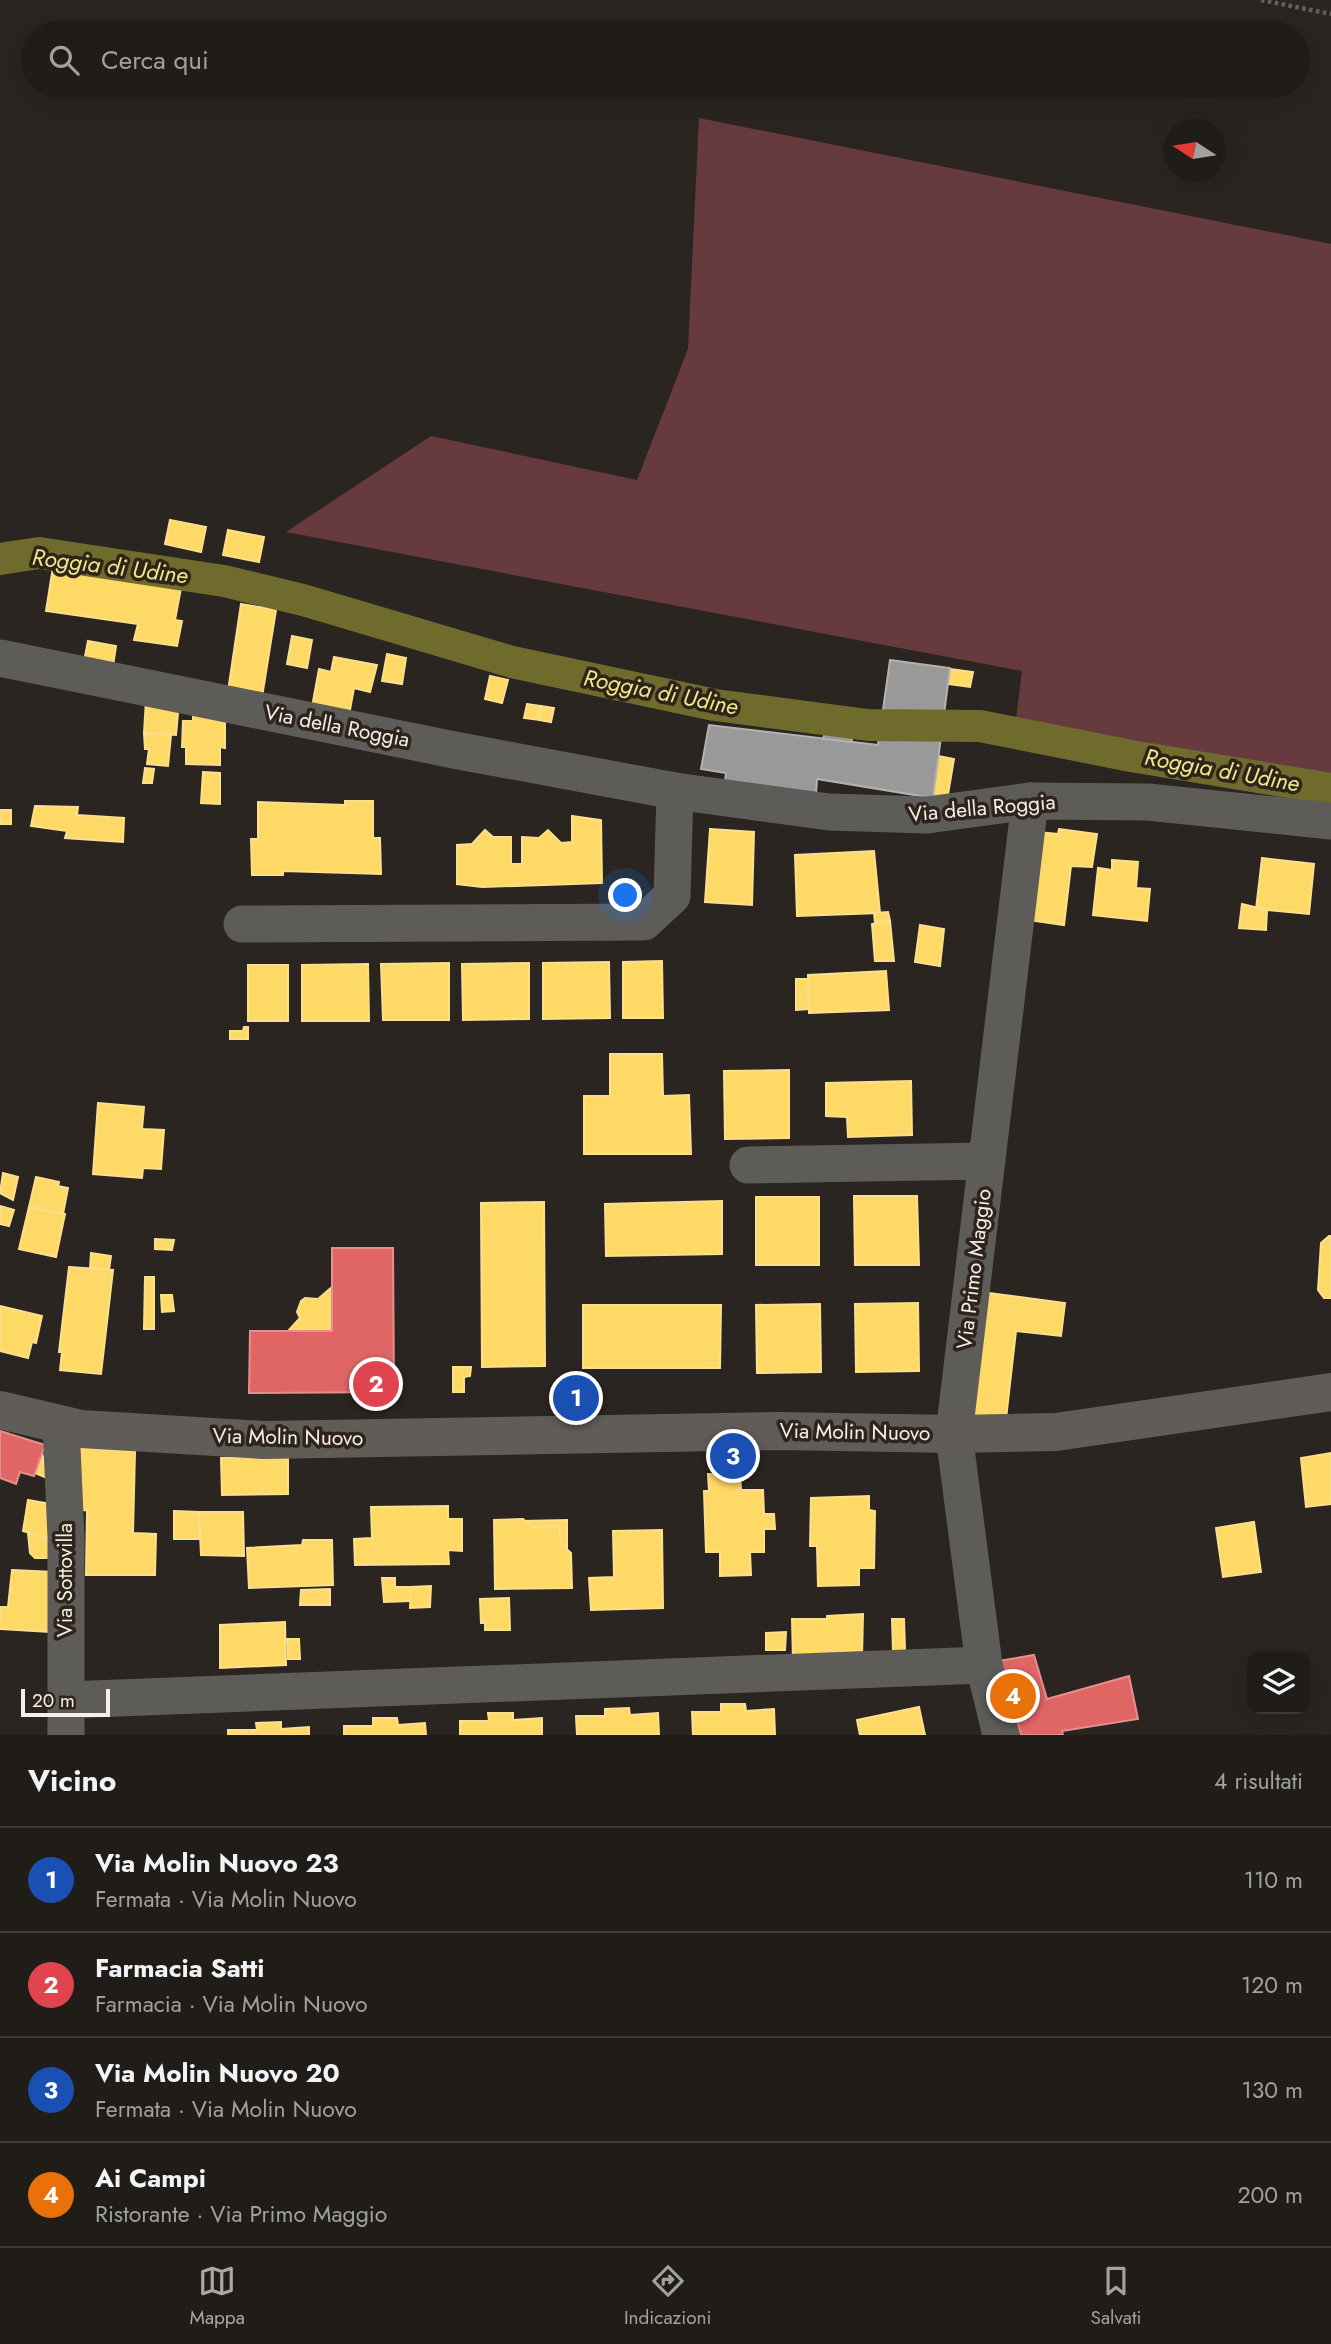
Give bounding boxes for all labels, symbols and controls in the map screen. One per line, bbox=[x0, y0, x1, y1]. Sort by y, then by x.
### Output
search box bbox=[21, 21, 1310, 98]
icon: search bbox=[45, 41, 83, 79]
text: Cerca qui bbox=[101, 41, 209, 79]
north arrow bbox=[1163, 119, 1226, 182]
water label: Roggia di Udine bbox=[30, 540, 190, 592]
water label: Roggia di Udine bbox=[581, 660, 742, 724]
street label: Via della Roggia bbox=[262, 697, 412, 755]
water label: Roggia di Udine bbox=[1142, 740, 1303, 800]
street label: Via della Roggia bbox=[907, 787, 1057, 829]
your location bbox=[608, 878, 642, 912]
street label: Via Primo Maggio bbox=[949, 1187, 999, 1351]
pin: 2 bbox=[353, 1358, 399, 1410]
pin: 1 bbox=[553, 1372, 599, 1424]
street label: Via Molin Nuovo bbox=[779, 1416, 931, 1448]
street label: Via Molin Nuovo bbox=[212, 1421, 364, 1453]
pin: 3 bbox=[710, 1430, 756, 1482]
street label: Via Sottovilla bbox=[50, 1523, 80, 1637]
map controls bbox=[1247, 1651, 1310, 1714]
button: layers bbox=[1247, 1651, 1310, 1714]
pin: 4 bbox=[990, 1670, 1036, 1722]
scale bar bbox=[21, 1686, 110, 1718]
text: 20 m bbox=[32, 1687, 75, 1714]
text: Vicino bbox=[28, 1759, 116, 1802]
text: 4 risultati bbox=[1214, 1764, 1303, 1798]
text: Via Molin Nuovo 23 bbox=[95, 1844, 339, 1882]
text: 1 bbox=[45, 1863, 57, 1897]
text: 110 m bbox=[1244, 1863, 1303, 1897]
text: Fermata · Via Molin Nuovo bbox=[95, 1882, 357, 1916]
text: Farmacia Satti bbox=[95, 1949, 264, 1987]
text: 2 bbox=[43, 1968, 59, 2002]
text: 120 m bbox=[1241, 1968, 1303, 2002]
text: Farmacia · Via Molin Nuovo bbox=[95, 1987, 368, 2021]
text: Via Molin Nuovo 20 bbox=[95, 2054, 340, 2092]
text: 3 bbox=[44, 2073, 58, 2107]
text: 130 m bbox=[1241, 2073, 1303, 2107]
text: Fermata · Via Molin Nuovo bbox=[95, 2092, 357, 2126]
text: Ai Campi bbox=[95, 2159, 206, 2197]
text: 4 bbox=[43, 2178, 59, 2212]
text: 200 m bbox=[1237, 2178, 1303, 2212]
text: Ristorante · Via Primo Maggio bbox=[95, 2197, 387, 2231]
tab: Mappa bbox=[190, 2262, 245, 2331]
tab: Indicazioni bbox=[624, 2262, 712, 2331]
tab: Salvati bbox=[1091, 2262, 1141, 2331]

